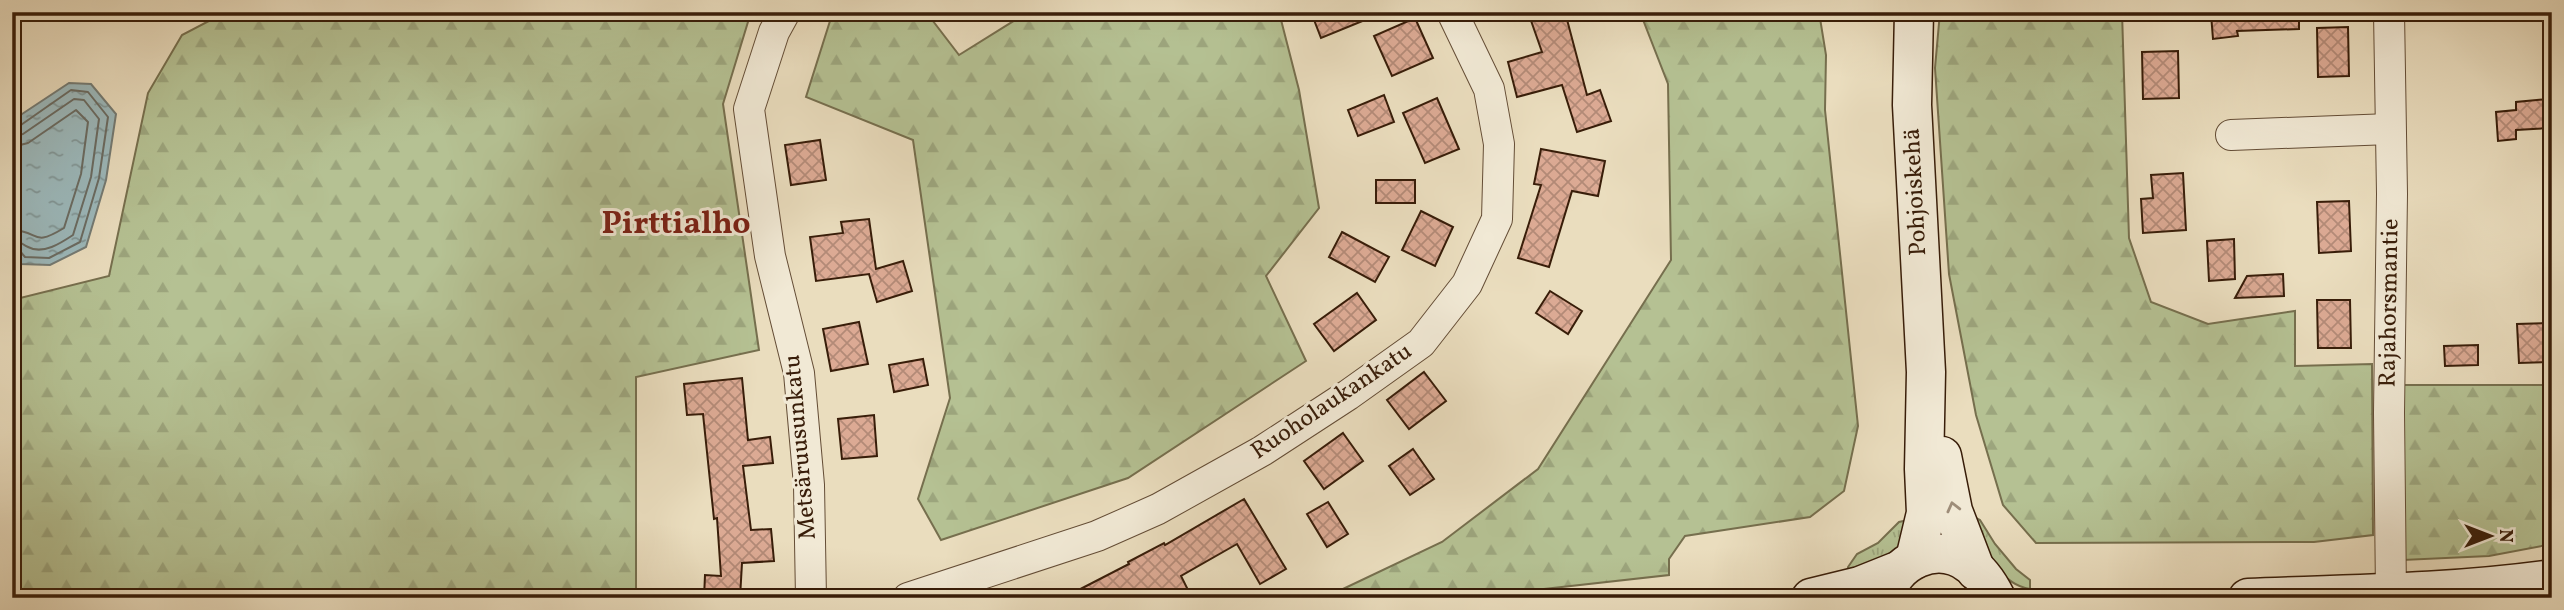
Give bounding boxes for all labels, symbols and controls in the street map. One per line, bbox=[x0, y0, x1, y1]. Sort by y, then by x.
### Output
street label: Pohjoiskehä bbox=[1896, 127, 1936, 257]
district label: Pirttialho bbox=[601, 203, 751, 247]
street label: Rajahorsmantie bbox=[2372, 218, 2408, 388]
street label: Ruoholaukankatu bbox=[1245, 335, 1419, 469]
street label: Metsäruusunkatu bbox=[776, 353, 826, 541]
one-way arrow bbox=[1947, 501, 1961, 513]
north arrow bbox=[2456, 502, 2526, 572]
text: N bbox=[2492, 529, 2518, 543]

